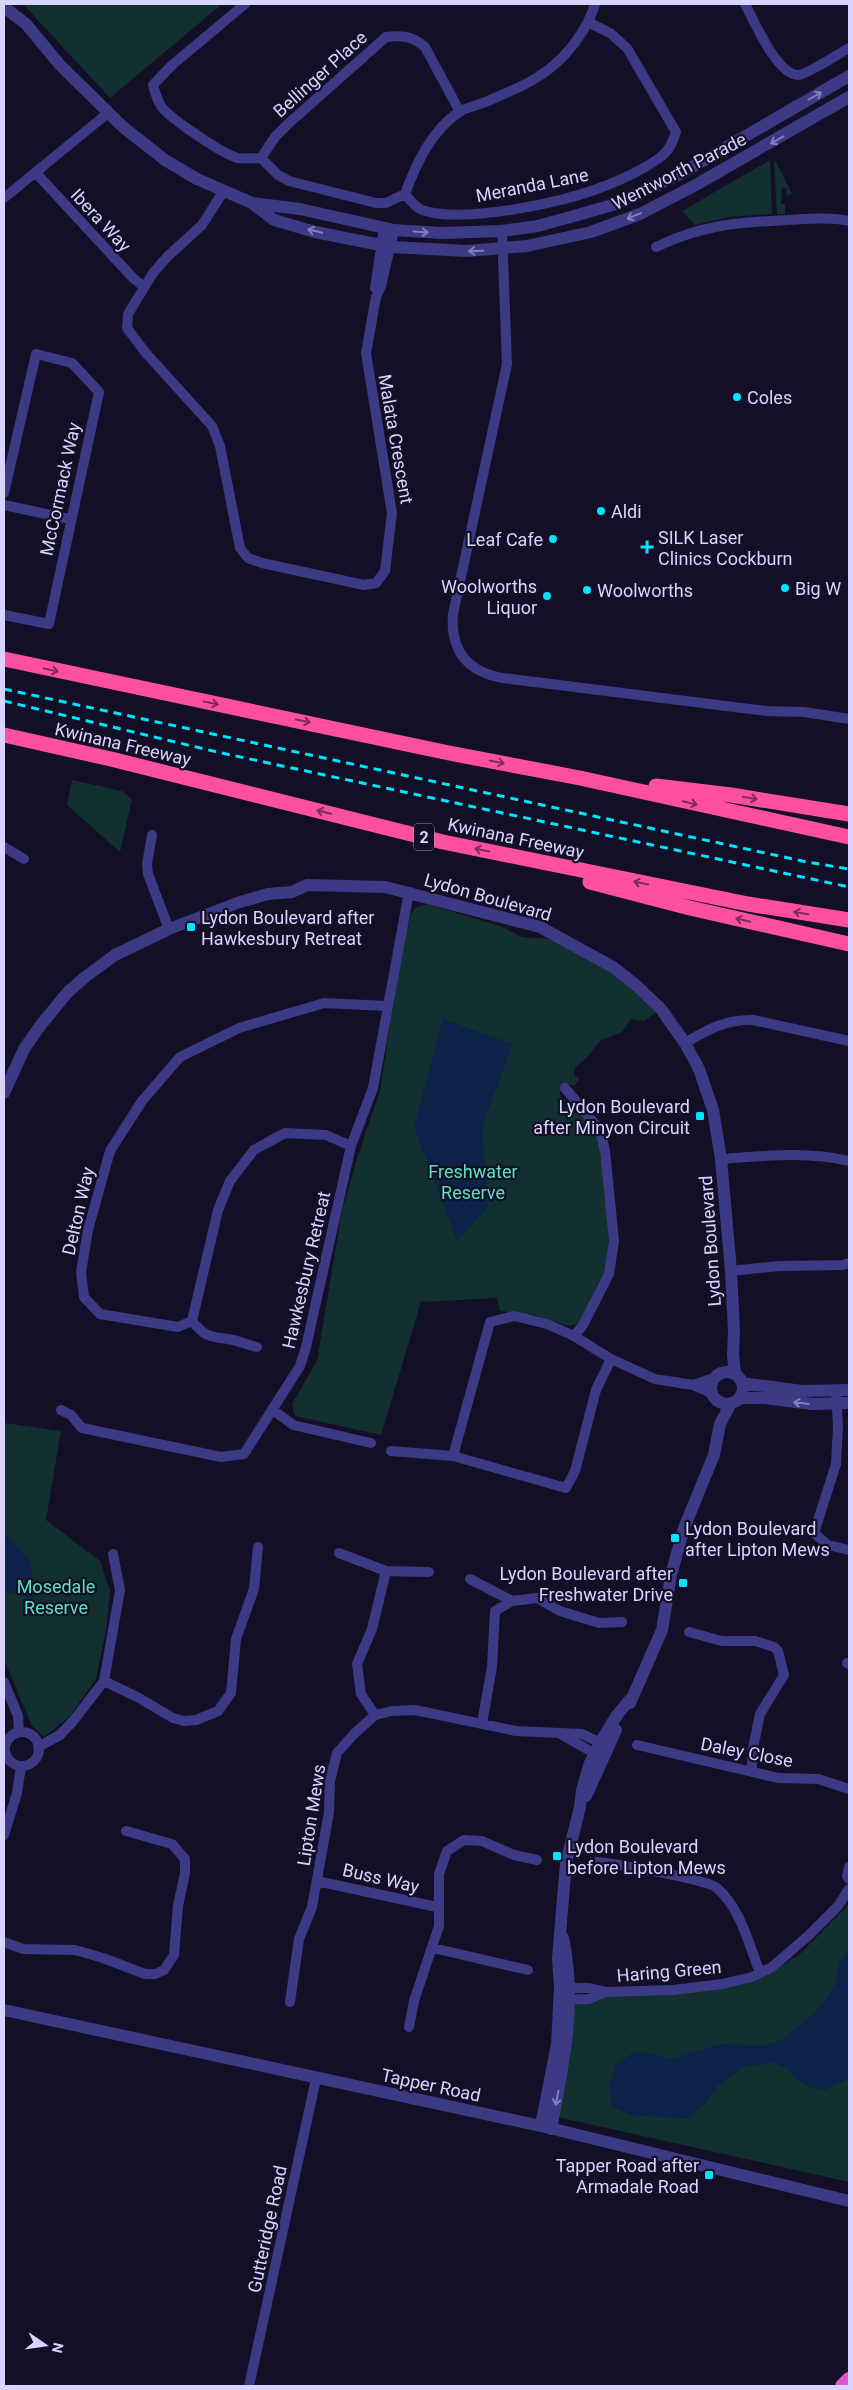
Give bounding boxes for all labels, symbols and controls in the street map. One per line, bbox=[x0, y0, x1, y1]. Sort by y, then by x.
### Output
street label: Bellinger Place bbox=[269, 27, 371, 121]
one-way arrow bbox=[807, 91, 821, 101]
street label: Wentworth Parade bbox=[608, 128, 750, 214]
one-way arrow bbox=[770, 135, 785, 145]
street label: Meranda Lane bbox=[474, 164, 590, 206]
street label: Ibera Way bbox=[67, 184, 136, 256]
one-way arrow bbox=[627, 211, 642, 221]
one-way arrow bbox=[308, 226, 324, 235]
one-way arrow bbox=[413, 227, 429, 236]
one-way arrow bbox=[468, 246, 484, 255]
street label: Malata Crescent bbox=[374, 373, 418, 505]
place label: Coles bbox=[747, 387, 792, 408]
marker: Coles bbox=[731, 391, 743, 403]
street label: McCormack Way bbox=[36, 420, 84, 558]
place label: Aldi bbox=[611, 501, 642, 522]
marker: Aldi bbox=[595, 505, 607, 517]
place label: SILK Laser Clinics Cockburn bbox=[658, 527, 793, 569]
place label: Leaf Cafe bbox=[466, 529, 543, 550]
marker: Leaf Cafe bbox=[547, 533, 559, 545]
marker: SILK Laser Clinics Cockburn bbox=[640, 540, 654, 554]
place label: Woolworths Liquor bbox=[441, 576, 537, 618]
place label: Big W bbox=[795, 578, 841, 599]
place label: Woolworths bbox=[597, 580, 693, 601]
marker: Big W bbox=[779, 582, 791, 594]
marker: Woolworths bbox=[581, 584, 593, 596]
marker: Woolworths Liquor bbox=[541, 590, 553, 602]
one-way arrow bbox=[43, 665, 59, 675]
one-way arrow bbox=[202, 698, 218, 708]
one-way arrow bbox=[295, 717, 311, 727]
street label: Kwinana Freeway bbox=[53, 718, 194, 770]
one-way arrow bbox=[489, 758, 505, 767]
one-way arrow bbox=[742, 793, 758, 803]
one-way arrow bbox=[682, 799, 698, 808]
one-way arrow bbox=[317, 807, 333, 817]
street label: Kwinana Freeway bbox=[446, 813, 587, 863]
road number: 2 bbox=[414, 824, 434, 850]
one-way arrow bbox=[475, 845, 491, 855]
street label: Lydon Boulevard bbox=[422, 869, 554, 925]
one-way arrow bbox=[634, 877, 650, 887]
place label: Lydon Boulevard after Hawkesbury Retreat bbox=[201, 907, 374, 949]
one-way arrow bbox=[793, 908, 809, 918]
one-way arrow bbox=[736, 915, 752, 924]
marker: Lydon Boulevard after Hawkesbury Retreat bbox=[185, 921, 197, 933]
place label: Lydon Boulevard after Minyon Circuit bbox=[533, 1096, 690, 1138]
marker: Lydon Boulevard after Minyon Circuit bbox=[694, 1110, 706, 1122]
park label: Freshwater Reserve bbox=[428, 1161, 518, 1203]
street label: Delton Way bbox=[58, 1164, 98, 1257]
street label: Lydon Boulevard bbox=[695, 1175, 725, 1307]
street label: Hawkesbury Retreat bbox=[278, 1189, 334, 1351]
one-way arrow bbox=[793, 1398, 809, 1408]
place label: Lydon Boulevard after Lipton Mews bbox=[685, 1518, 830, 1560]
marker: Lydon Boulevard after Lipton Mews bbox=[669, 1532, 681, 1544]
place label: Lydon Boulevard after Freshwater Drive bbox=[500, 1563, 673, 1605]
park label: Mosedale Reserve bbox=[17, 1576, 95, 1618]
marker: Lydon Boulevard after Freshwater Drive bbox=[677, 1577, 689, 1589]
street label: Daley Close bbox=[699, 1733, 795, 1771]
street label: Lipton Mews bbox=[293, 1763, 329, 1867]
place label: Lydon Boulevard before Lipton Mews bbox=[567, 1836, 726, 1878]
marker: Lydon Boulevard before Lipton Mews bbox=[551, 1850, 563, 1862]
street label: Buss Way bbox=[341, 1859, 422, 1897]
street label: Haring Green bbox=[616, 1956, 722, 1986]
street label: Tapper Road bbox=[379, 2064, 483, 2106]
one-way arrow bbox=[552, 2090, 561, 2106]
place label: Tapper Road after Armadale Road bbox=[556, 2155, 699, 2197]
street label: Gutteridge Road bbox=[243, 2163, 291, 2295]
marker: Tapper Road after Armadale Road bbox=[703, 2169, 715, 2181]
north arrow bbox=[20, 2320, 70, 2370]
text: N bbox=[49, 2341, 67, 2355]

